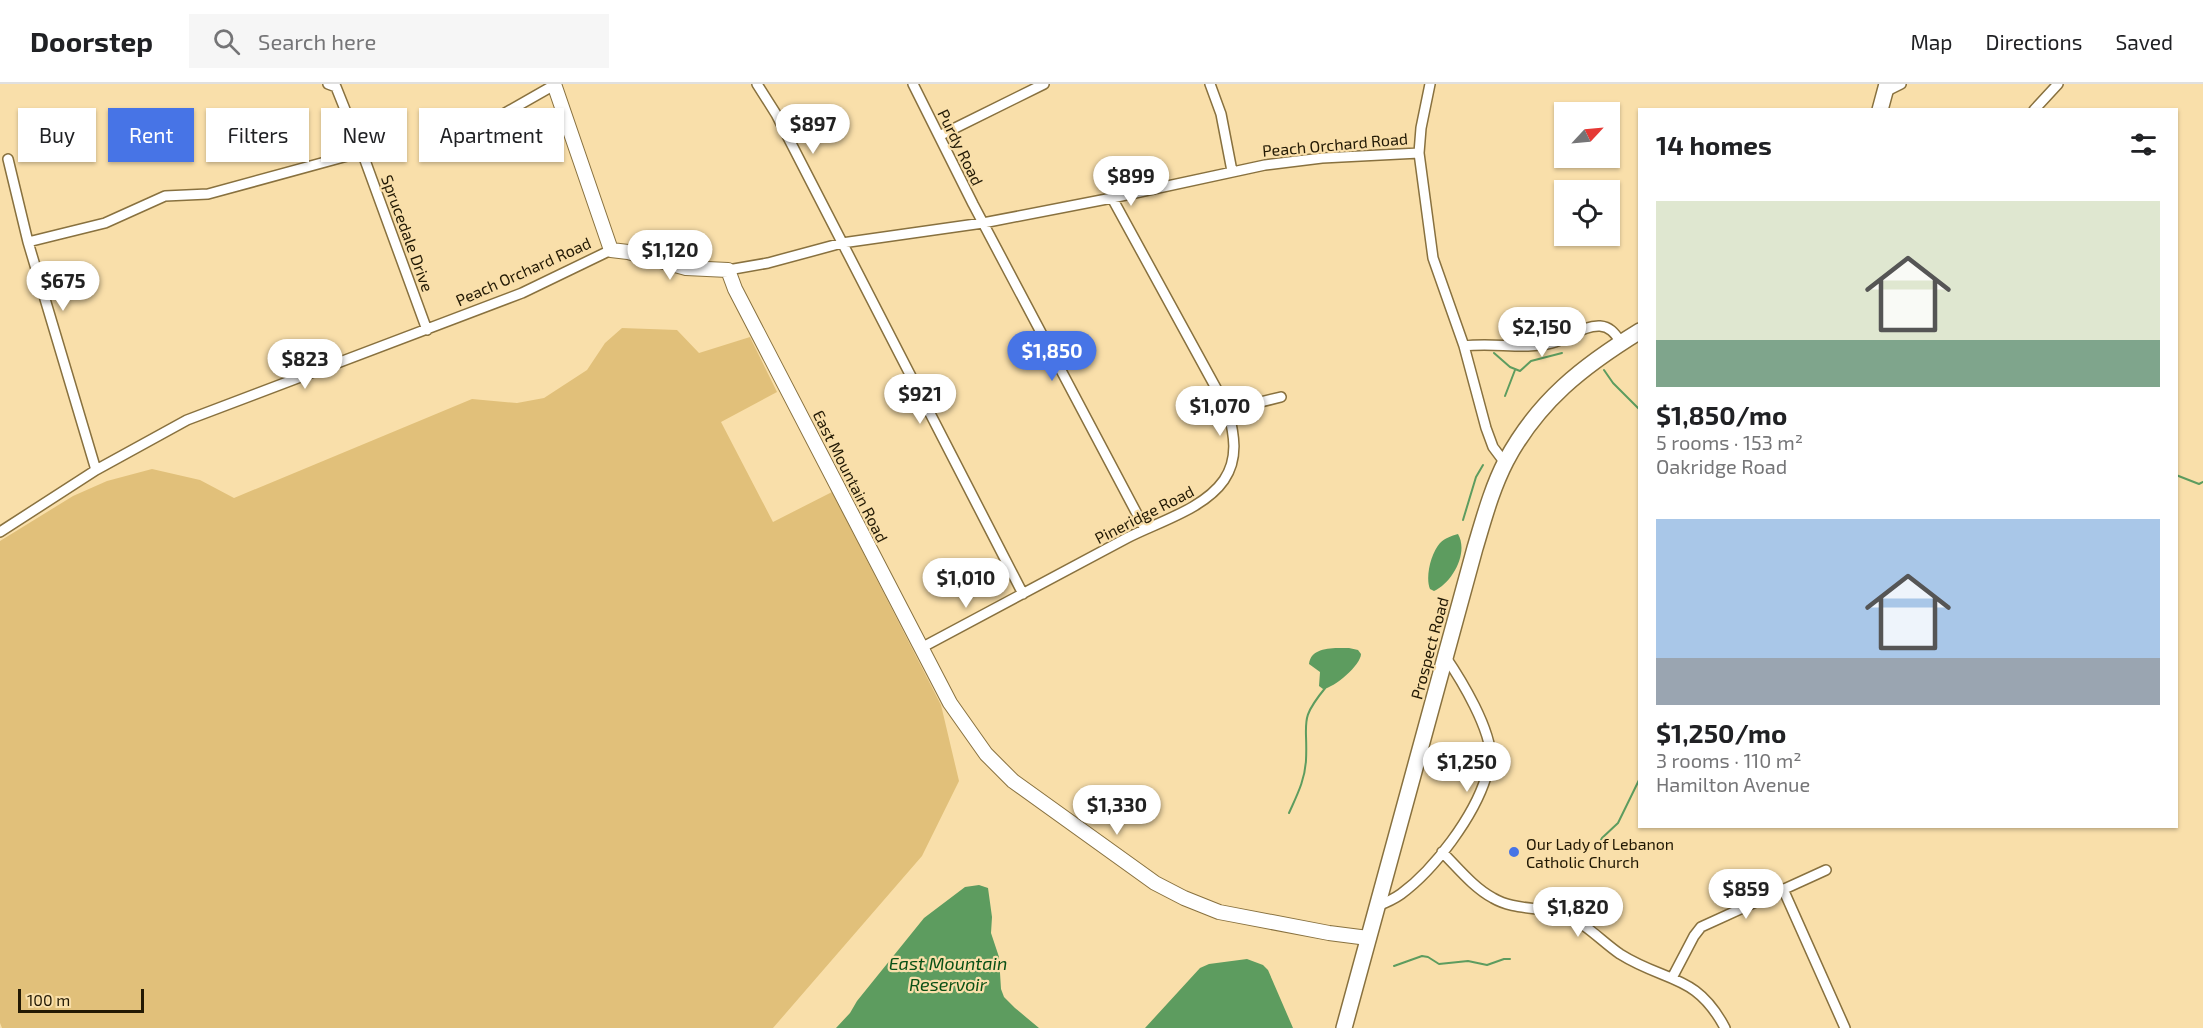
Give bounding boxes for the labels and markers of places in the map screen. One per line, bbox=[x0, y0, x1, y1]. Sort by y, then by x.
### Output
pin: $897 bbox=[777, 104, 849, 155]
pin: $899 bbox=[1095, 156, 1167, 207]
pin: $1,120 bbox=[621, 230, 719, 281]
pin: $675 bbox=[27, 261, 99, 312]
pin: $2,150 bbox=[1493, 307, 1591, 358]
pin: $1,850 bbox=[1003, 331, 1101, 382]
pin: $823 bbox=[269, 339, 341, 390]
pin: $921 bbox=[884, 374, 956, 425]
pin: $1,070 bbox=[1171, 386, 1269, 437]
pin: $1,010 bbox=[917, 558, 1015, 609]
pin: $1,250 bbox=[1418, 742, 1516, 793]
pin: $1,330 bbox=[1068, 785, 1166, 836]
place label: Our Lady of Lebanon Catholic Church bbox=[1526, 834, 1674, 871]
marker: Our Lady of Lebanon Catholic Church bbox=[1507, 845, 1521, 859]
pin: $859 bbox=[1710, 869, 1782, 920]
pin: $1,820 bbox=[1529, 887, 1627, 938]

